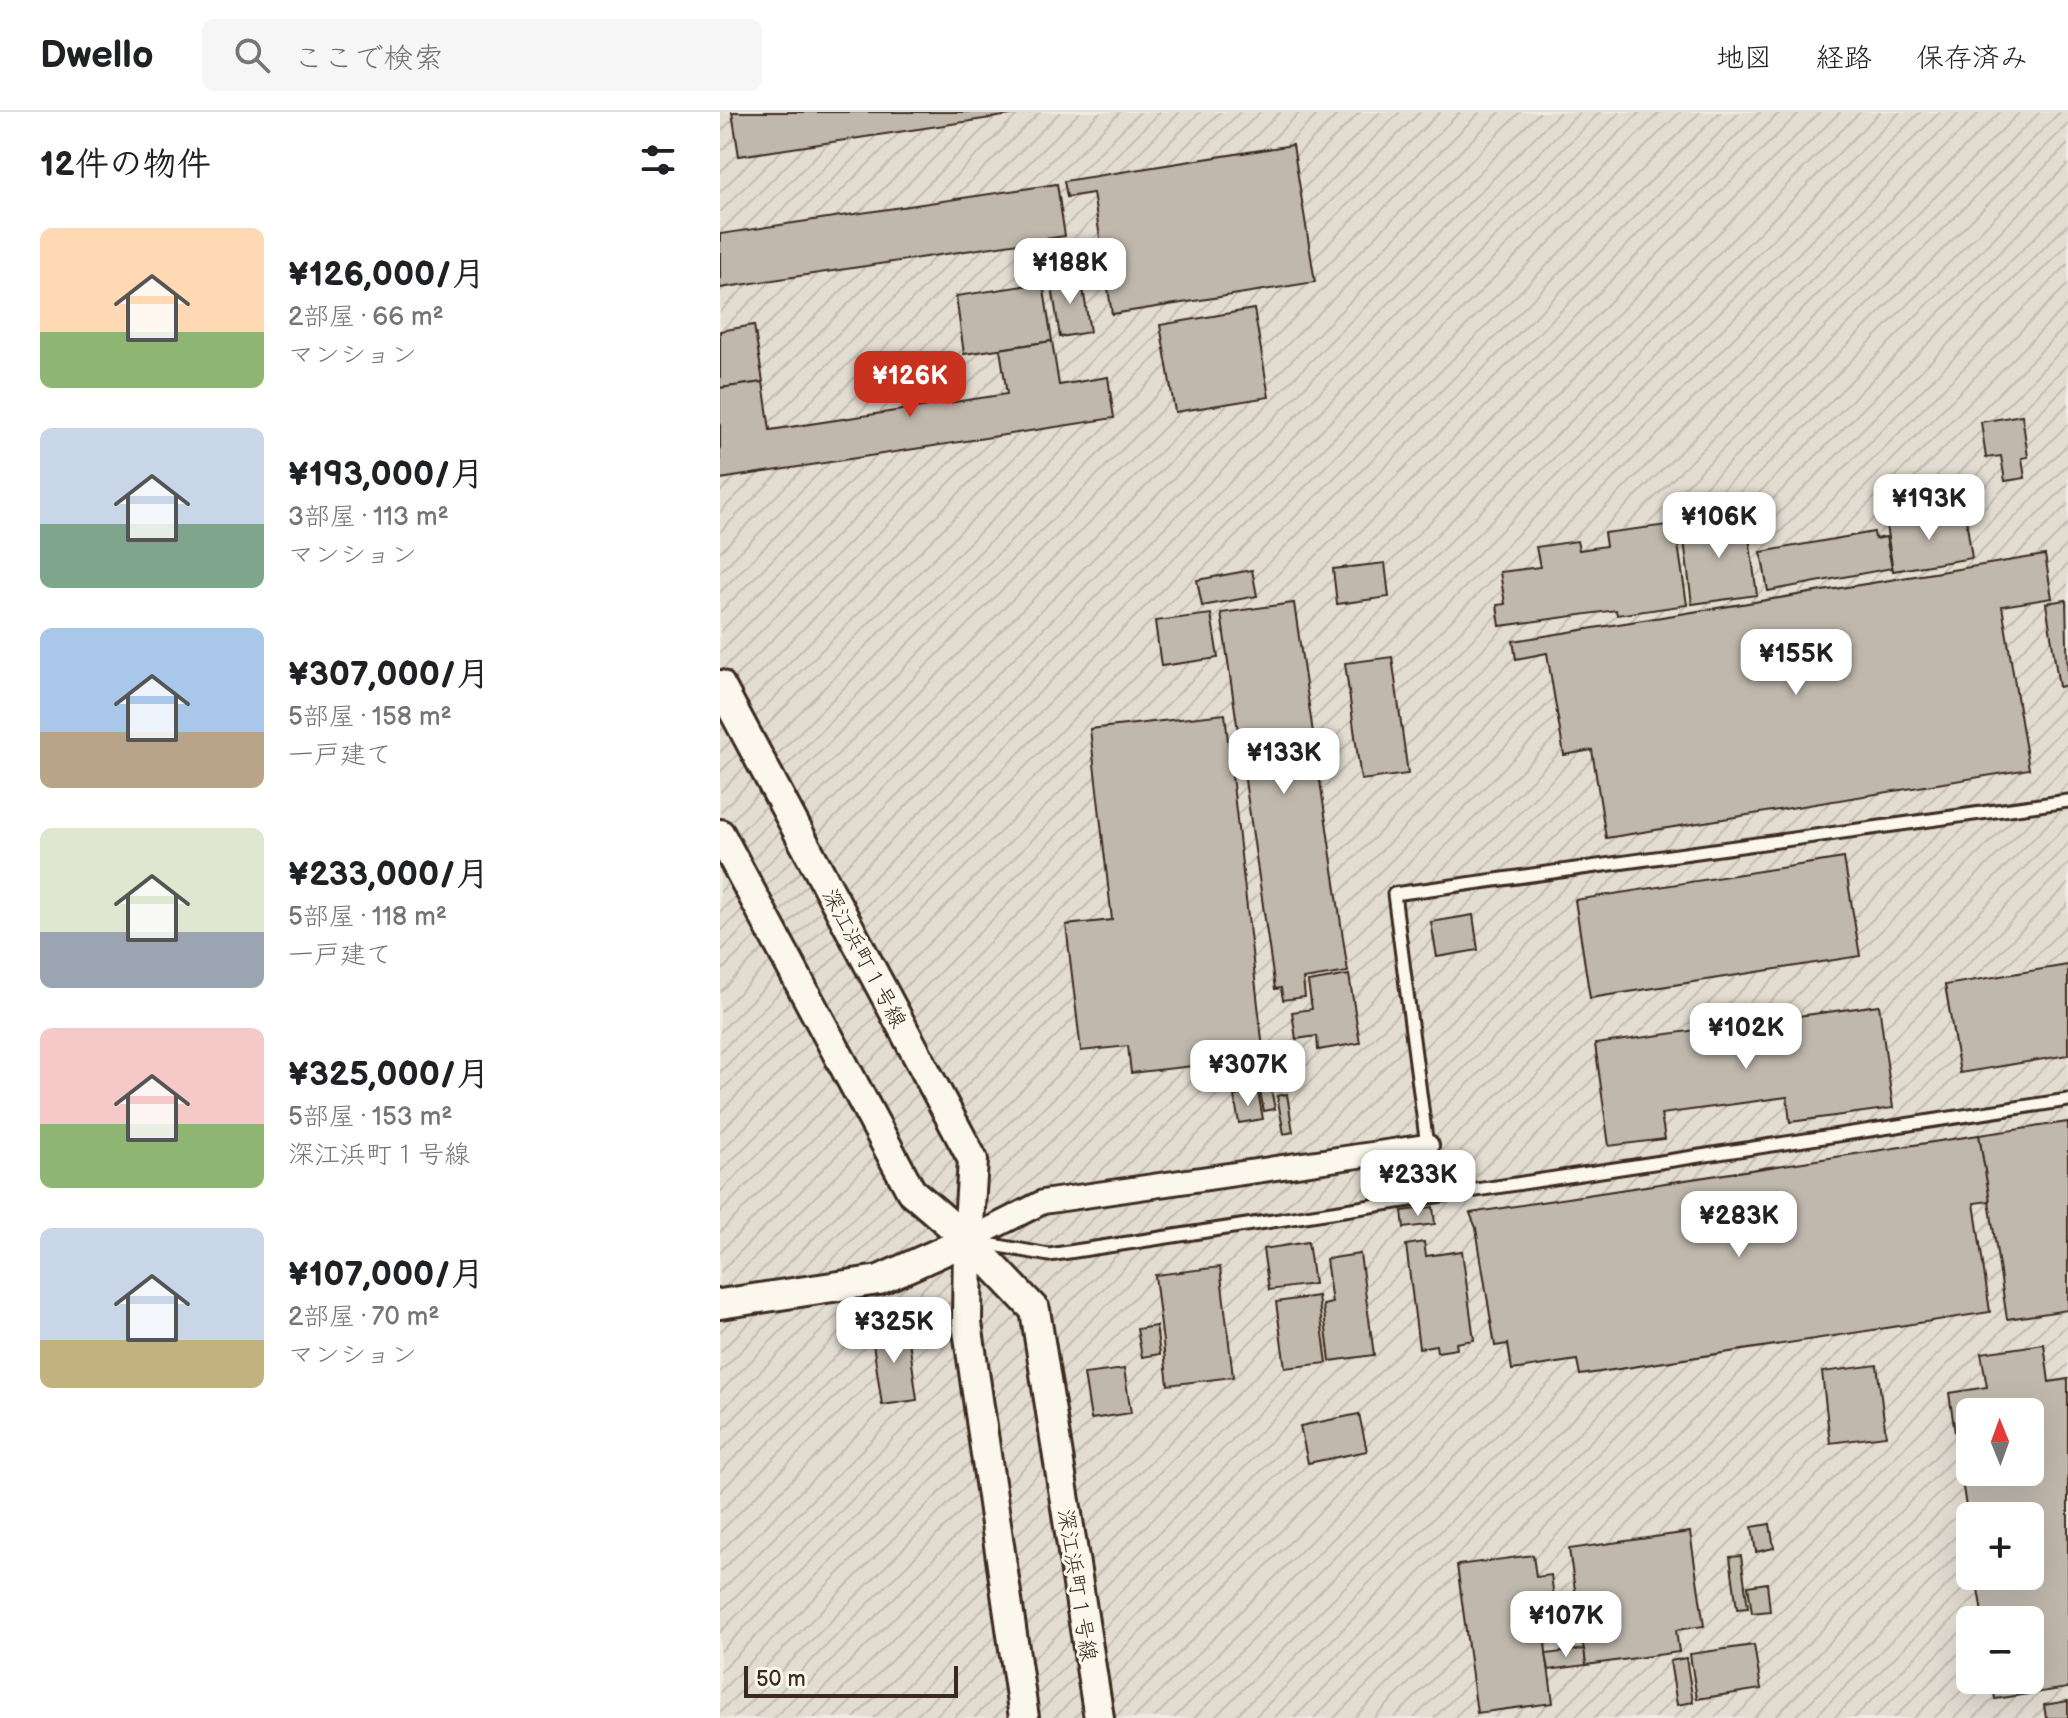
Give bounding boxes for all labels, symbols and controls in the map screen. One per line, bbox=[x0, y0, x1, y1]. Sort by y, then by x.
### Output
search box bbox=[202, 19, 762, 91]
text: Dwello bbox=[40, 33, 154, 78]
icon: search bbox=[230, 33, 274, 77]
text: ここで検索 bbox=[294, 41, 444, 77]
text: 地図 bbox=[1716, 42, 1772, 75]
text: 経路 bbox=[1816, 42, 1872, 75]
text: 保存済み bbox=[1916, 42, 2028, 75]
icon: filters bbox=[636, 138, 680, 182]
text: 12件の物件 bbox=[40, 144, 211, 185]
pin: ¥188K bbox=[1014, 238, 1126, 306]
text: ¥188K bbox=[1032, 248, 1108, 279]
text: ¥126,000/月 bbox=[288, 254, 486, 295]
icon: home bbox=[104, 260, 200, 356]
text: 2部屋 · 66 m² bbox=[288, 302, 444, 333]
text: マンション bbox=[288, 340, 417, 371]
pin: ¥126K bbox=[854, 351, 966, 419]
text: ¥126K bbox=[872, 361, 948, 392]
text: ¥193,000/月 bbox=[288, 454, 484, 495]
icon: home bbox=[104, 460, 200, 556]
pin: ¥193K bbox=[1873, 474, 1985, 542]
text: ¥193K bbox=[1891, 484, 1967, 515]
pin: ¥106K bbox=[1663, 492, 1775, 560]
text: 3部屋 · 113 m² bbox=[288, 502, 449, 533]
text: ¥106K bbox=[1681, 502, 1757, 533]
text: マンション bbox=[288, 540, 417, 571]
pin: ¥155K bbox=[1740, 629, 1852, 697]
text: ¥155K bbox=[1759, 639, 1833, 670]
text: ¥307,000/月 bbox=[288, 654, 490, 695]
icon: home bbox=[104, 660, 200, 756]
text: 5部屋 · 158 m² bbox=[288, 702, 452, 733]
pin: ¥133K bbox=[1228, 728, 1340, 796]
text: ¥133K bbox=[1247, 738, 1321, 769]
text: 一戸建て bbox=[288, 740, 392, 771]
text: ¥233,000/月 bbox=[288, 854, 489, 895]
icon: home bbox=[104, 860, 200, 956]
street label: 深江浜町１号線 bbox=[816, 884, 912, 1033]
text: 5部屋 · 118 m² bbox=[288, 902, 447, 933]
text: 一戸建て bbox=[288, 940, 392, 971]
pin: ¥102K bbox=[1690, 1003, 1802, 1071]
text: ¥102K bbox=[1708, 1013, 1784, 1044]
pin: ¥307K bbox=[1192, 1040, 1304, 1108]
text: ¥307K bbox=[1208, 1050, 1288, 1081]
text: ¥325,000/月 bbox=[288, 1054, 490, 1095]
icon: home bbox=[104, 1060, 200, 1156]
text: 5部屋 · 153 m² bbox=[288, 1102, 453, 1133]
text: 深江浜町１号線 bbox=[288, 1140, 470, 1171]
pin: ¥233K bbox=[1362, 1150, 1474, 1218]
text: ¥233K bbox=[1379, 1160, 1457, 1191]
pin: ¥283K bbox=[1683, 1191, 1795, 1259]
text: ¥283K bbox=[1699, 1201, 1779, 1232]
text: ¥107,000/月 bbox=[288, 1254, 485, 1295]
icon: home bbox=[104, 1260, 200, 1356]
pin: ¥325K bbox=[838, 1297, 950, 1365]
text: 2部屋 · 70 m² bbox=[288, 1302, 439, 1333]
text: ¥325K bbox=[854, 1307, 934, 1338]
text: マンション bbox=[288, 1340, 417, 1371]
north arrow bbox=[1956, 1398, 2044, 1486]
map controls bbox=[1956, 1398, 2044, 1694]
button: + bbox=[1956, 1502, 2044, 1590]
street label: 深江浜町１号線 bbox=[1051, 1507, 1102, 1663]
pin: ¥107K bbox=[1510, 1591, 1622, 1659]
text: ¥107K bbox=[1528, 1601, 1604, 1632]
button: − bbox=[1956, 1606, 2044, 1694]
scale bar bbox=[744, 1662, 958, 1698]
text: 50 m bbox=[756, 1666, 806, 1693]

